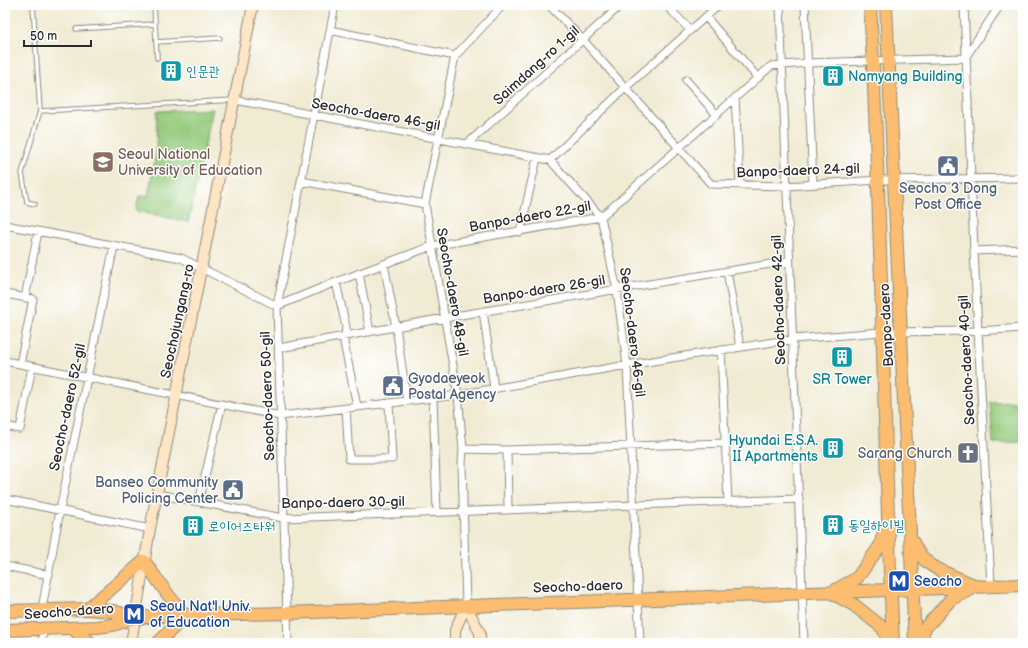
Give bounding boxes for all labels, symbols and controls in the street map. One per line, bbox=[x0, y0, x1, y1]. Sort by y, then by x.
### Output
scale bar bbox=[24, 22, 91, 48]
street label: Saimdang-ro 1-gil bbox=[490, 22, 583, 108]
text: 50 m bbox=[30, 29, 57, 44]
building icon: 인문관 bbox=[158, 58, 184, 84]
place label: 인문관 bbox=[186, 63, 220, 80]
building icon: Namyang Building bbox=[820, 63, 846, 89]
place label: Namyang Building bbox=[848, 68, 963, 85]
street label: Seocho-daero 46-gil bbox=[310, 95, 442, 134]
place label: Seoul National University of Education bbox=[118, 146, 262, 179]
school or university icon: Seoul National University of Education bbox=[90, 149, 116, 175]
public building icon: Seocho 3 Dong Post Office bbox=[935, 153, 961, 179]
street label: Banpo-daero 24-gil bbox=[736, 160, 860, 181]
place label: Seocho 3 Dong Post Office bbox=[899, 180, 997, 213]
street label: Banpo-daero 22-gil bbox=[468, 197, 592, 236]
street label: Seocho-daero 48-gil bbox=[433, 227, 472, 358]
street label: Seocho-daero 42-gil bbox=[768, 235, 789, 365]
street label: Seochojungang-ro bbox=[157, 262, 198, 380]
street label: Seocho-daero 46-gil bbox=[616, 266, 649, 398]
street label: Banpo-daero 26-gil bbox=[482, 271, 607, 308]
street label: Banpo-daero bbox=[876, 283, 897, 367]
street label: Seocho-daero 40-gil bbox=[955, 295, 978, 425]
street label: Seocho-daero 50-gil bbox=[257, 331, 278, 461]
street label: Seocho-daero 52-gil bbox=[46, 342, 89, 472]
building icon: SR Tower bbox=[829, 344, 855, 370]
place label: Gyodaeyeok Postal Agency bbox=[408, 370, 497, 403]
place label: SR Tower bbox=[812, 371, 873, 388]
public building icon: Gyodaeyeok Postal Agency bbox=[380, 373, 406, 399]
place label: Hyundai E.S.A. II Apartments bbox=[729, 432, 818, 465]
building icon: Hyundai E.S.A. II Apartments bbox=[820, 435, 846, 461]
church icon: Sarang Church bbox=[955, 440, 981, 466]
place label: Sarang Church bbox=[858, 445, 952, 462]
place label: Banseo Community Policing Center bbox=[95, 474, 219, 507]
public building icon: Banseo Community Policing Center bbox=[220, 477, 246, 503]
street label: Banpo-daero 30-gil bbox=[281, 493, 405, 512]
building icon: 동일하이빌 bbox=[820, 512, 846, 538]
building icon: 로이어즈타워 bbox=[180, 513, 206, 539]
place label: 동일하이빌 bbox=[848, 517, 905, 534]
place label: 로이어즈타워 bbox=[208, 518, 276, 535]
metro station icon: Seocho bbox=[886, 568, 912, 594]
place label: Seocho bbox=[914, 573, 962, 590]
street label: Seocho-daero bbox=[533, 576, 623, 597]
place label: Seoul Nat'l Univ. of Education bbox=[150, 598, 251, 631]
street label: Seocho-daero bbox=[24, 600, 115, 623]
metro station icon: Seoul Nat'l Univ. of Education bbox=[121, 601, 147, 627]

